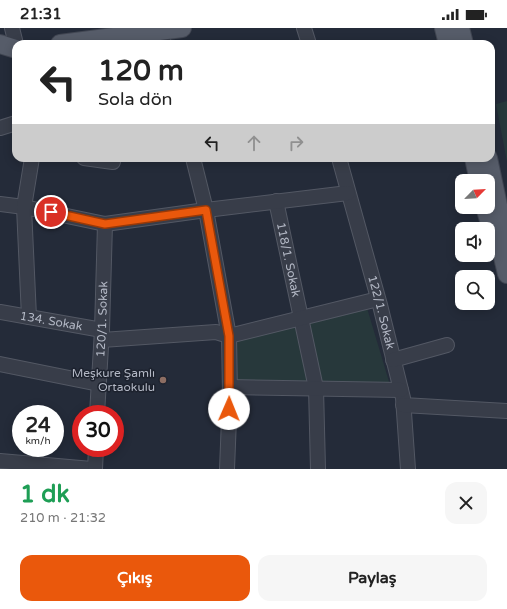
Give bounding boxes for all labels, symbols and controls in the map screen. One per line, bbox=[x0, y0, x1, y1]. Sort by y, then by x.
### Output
text: 21:31 bbox=[20, 5, 62, 23]
text: 120 m bbox=[98, 54, 184, 88]
icon: left bbox=[32, 56, 84, 108]
text: Sola dön bbox=[98, 88, 173, 110]
icon: left bbox=[201, 132, 223, 154]
icon: ahead bbox=[243, 132, 265, 154]
icon: right bbox=[285, 132, 307, 154]
north arrow bbox=[455, 174, 495, 214]
map controls bbox=[455, 174, 495, 310]
pin bbox=[34, 195, 68, 229]
icon: arrive bbox=[40, 201, 62, 223]
street label: 118/1. Sokak bbox=[274, 221, 303, 299]
button: sound bbox=[455, 222, 495, 262]
button: search bbox=[455, 270, 495, 310]
street label: 122/1. Sokak bbox=[365, 274, 398, 351]
street label: 120/1. Sokak bbox=[93, 280, 110, 358]
street label: 134. Sokak bbox=[19, 309, 84, 334]
place label: Meşkure Şamlı Ortaokulu bbox=[72, 366, 155, 394]
marker: Meşkure Şamlı Ortaokulu bbox=[158, 375, 168, 385]
position arrow bbox=[208, 388, 250, 430]
speed limit sign: 30 bbox=[72, 405, 124, 457]
text: 24 bbox=[25, 414, 51, 438]
text: km/h bbox=[25, 435, 51, 447]
text: 1 dk bbox=[20, 480, 70, 509]
button: close bbox=[445, 482, 487, 524]
text: 210 m · 21:32 bbox=[20, 510, 106, 526]
button: Çıkış bbox=[20, 555, 250, 601]
button: Paylaş bbox=[258, 555, 487, 601]

